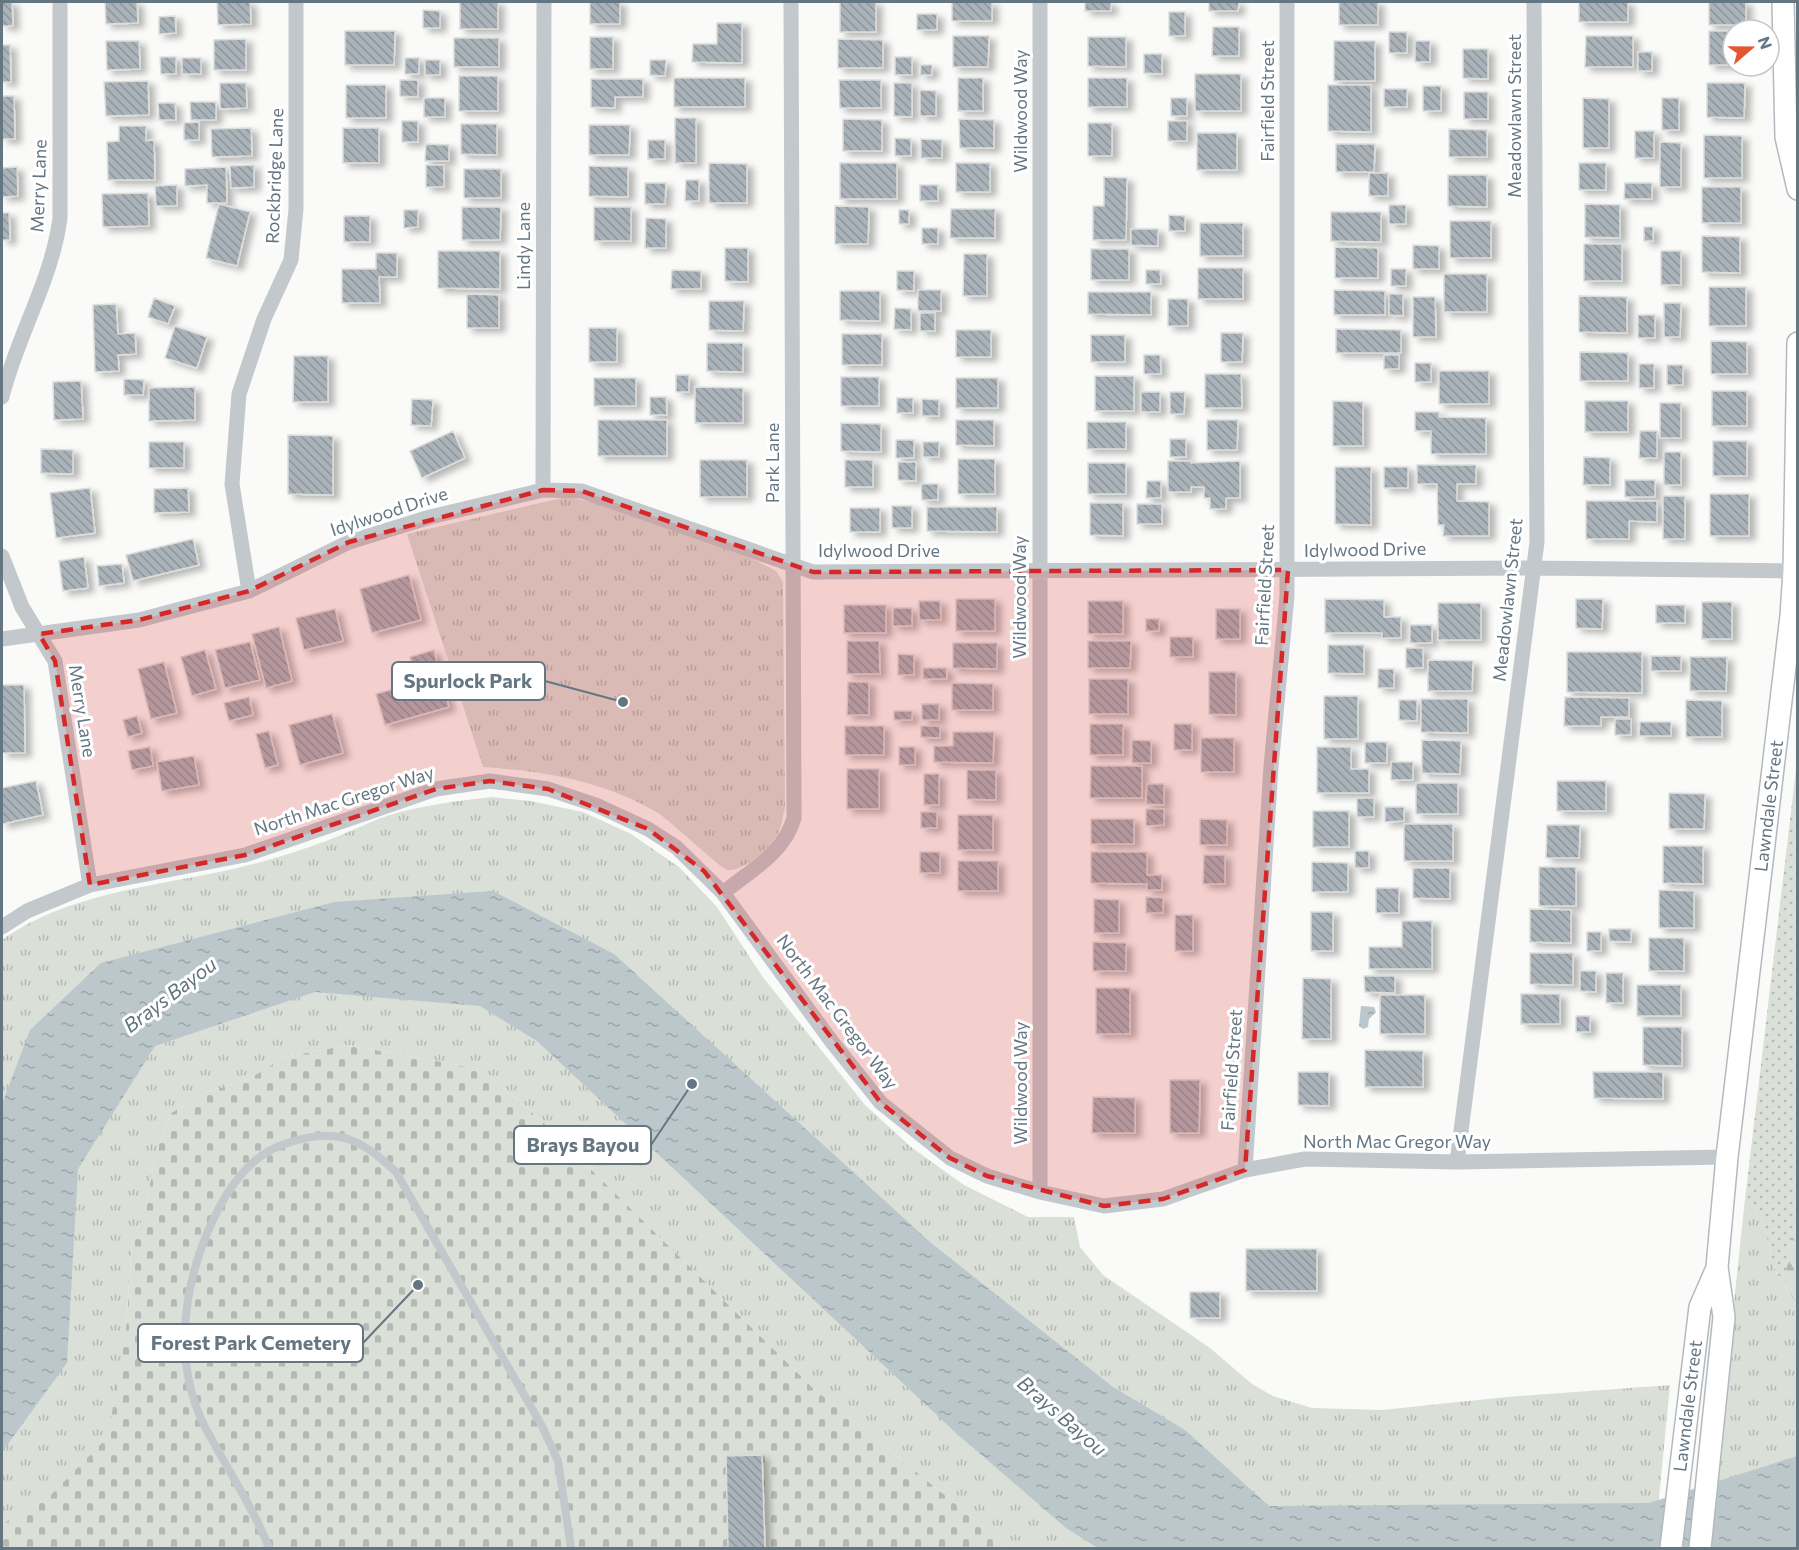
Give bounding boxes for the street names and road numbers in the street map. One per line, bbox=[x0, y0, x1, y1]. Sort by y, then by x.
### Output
street label: Meadowlawn Street bbox=[1503, 34, 1525, 198]
street label: Fairfield Street bbox=[1256, 40, 1278, 162]
street label: Wildwood Way bbox=[1009, 49, 1031, 173]
street label: Rockbridge Lane bbox=[261, 108, 287, 244]
street label: Merry Lane bbox=[25, 139, 51, 233]
street label: Lindy Lane bbox=[512, 202, 534, 290]
street label: Park Lane bbox=[761, 423, 783, 503]
street label: Idylwood Drive bbox=[327, 482, 450, 540]
street label: Meadowlawn Street bbox=[1487, 517, 1527, 683]
street label: Fairfield Street bbox=[1250, 524, 1278, 646]
street label: Wildwood Way bbox=[1008, 535, 1030, 659]
street label: Idylwood Drive bbox=[1304, 537, 1426, 561]
street label: Idylwood Drive bbox=[818, 539, 940, 561]
street label: Merry Lane bbox=[65, 663, 101, 759]
street label: Lawndale Street bbox=[1749, 739, 1787, 873]
street label: North Mac Gregor Way bbox=[251, 761, 436, 840]
street label: North Mac Gregor Way bbox=[772, 930, 903, 1093]
street label: Fairfield Street bbox=[1216, 1008, 1246, 1131]
street label: Wildwood Way bbox=[1009, 1021, 1031, 1145]
street label: North Mac Gregor Way bbox=[1303, 1130, 1491, 1152]
street label: Lawndale Street bbox=[1668, 1339, 1706, 1473]

